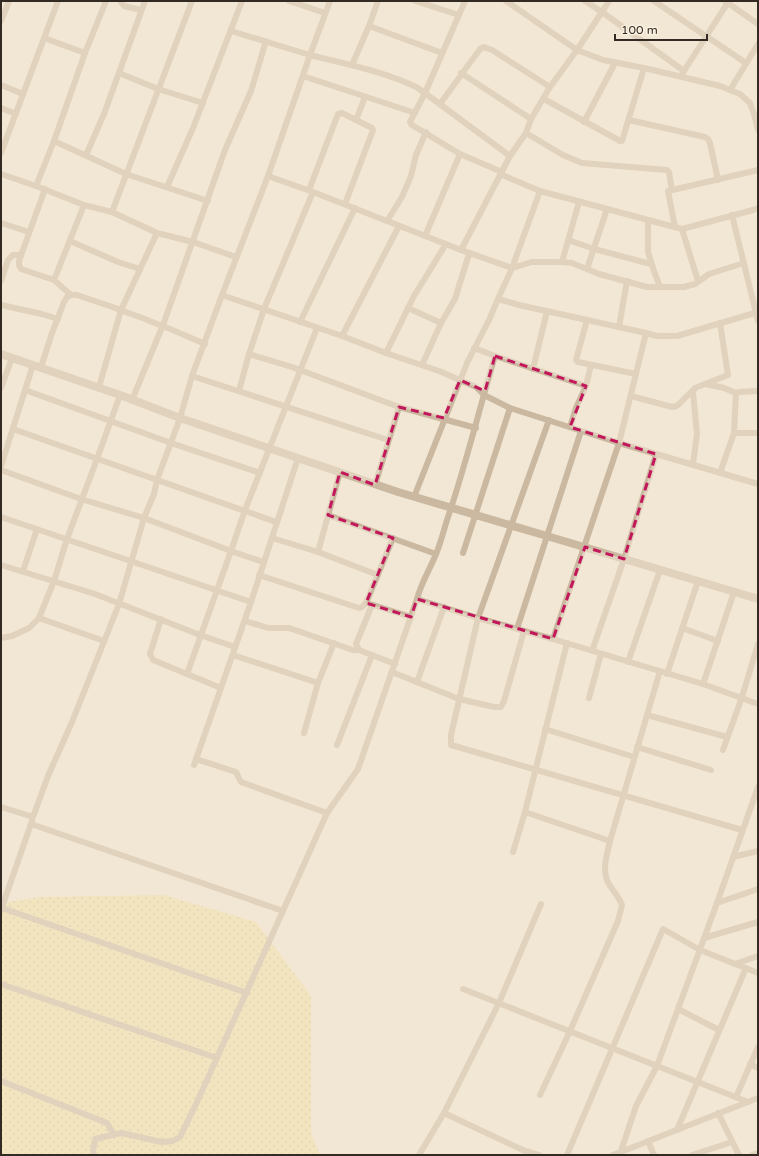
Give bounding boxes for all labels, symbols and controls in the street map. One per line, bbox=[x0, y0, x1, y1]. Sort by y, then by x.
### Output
scale bar bbox=[615, 16, 707, 42]
text: 100 m bbox=[621, 23, 658, 37]

